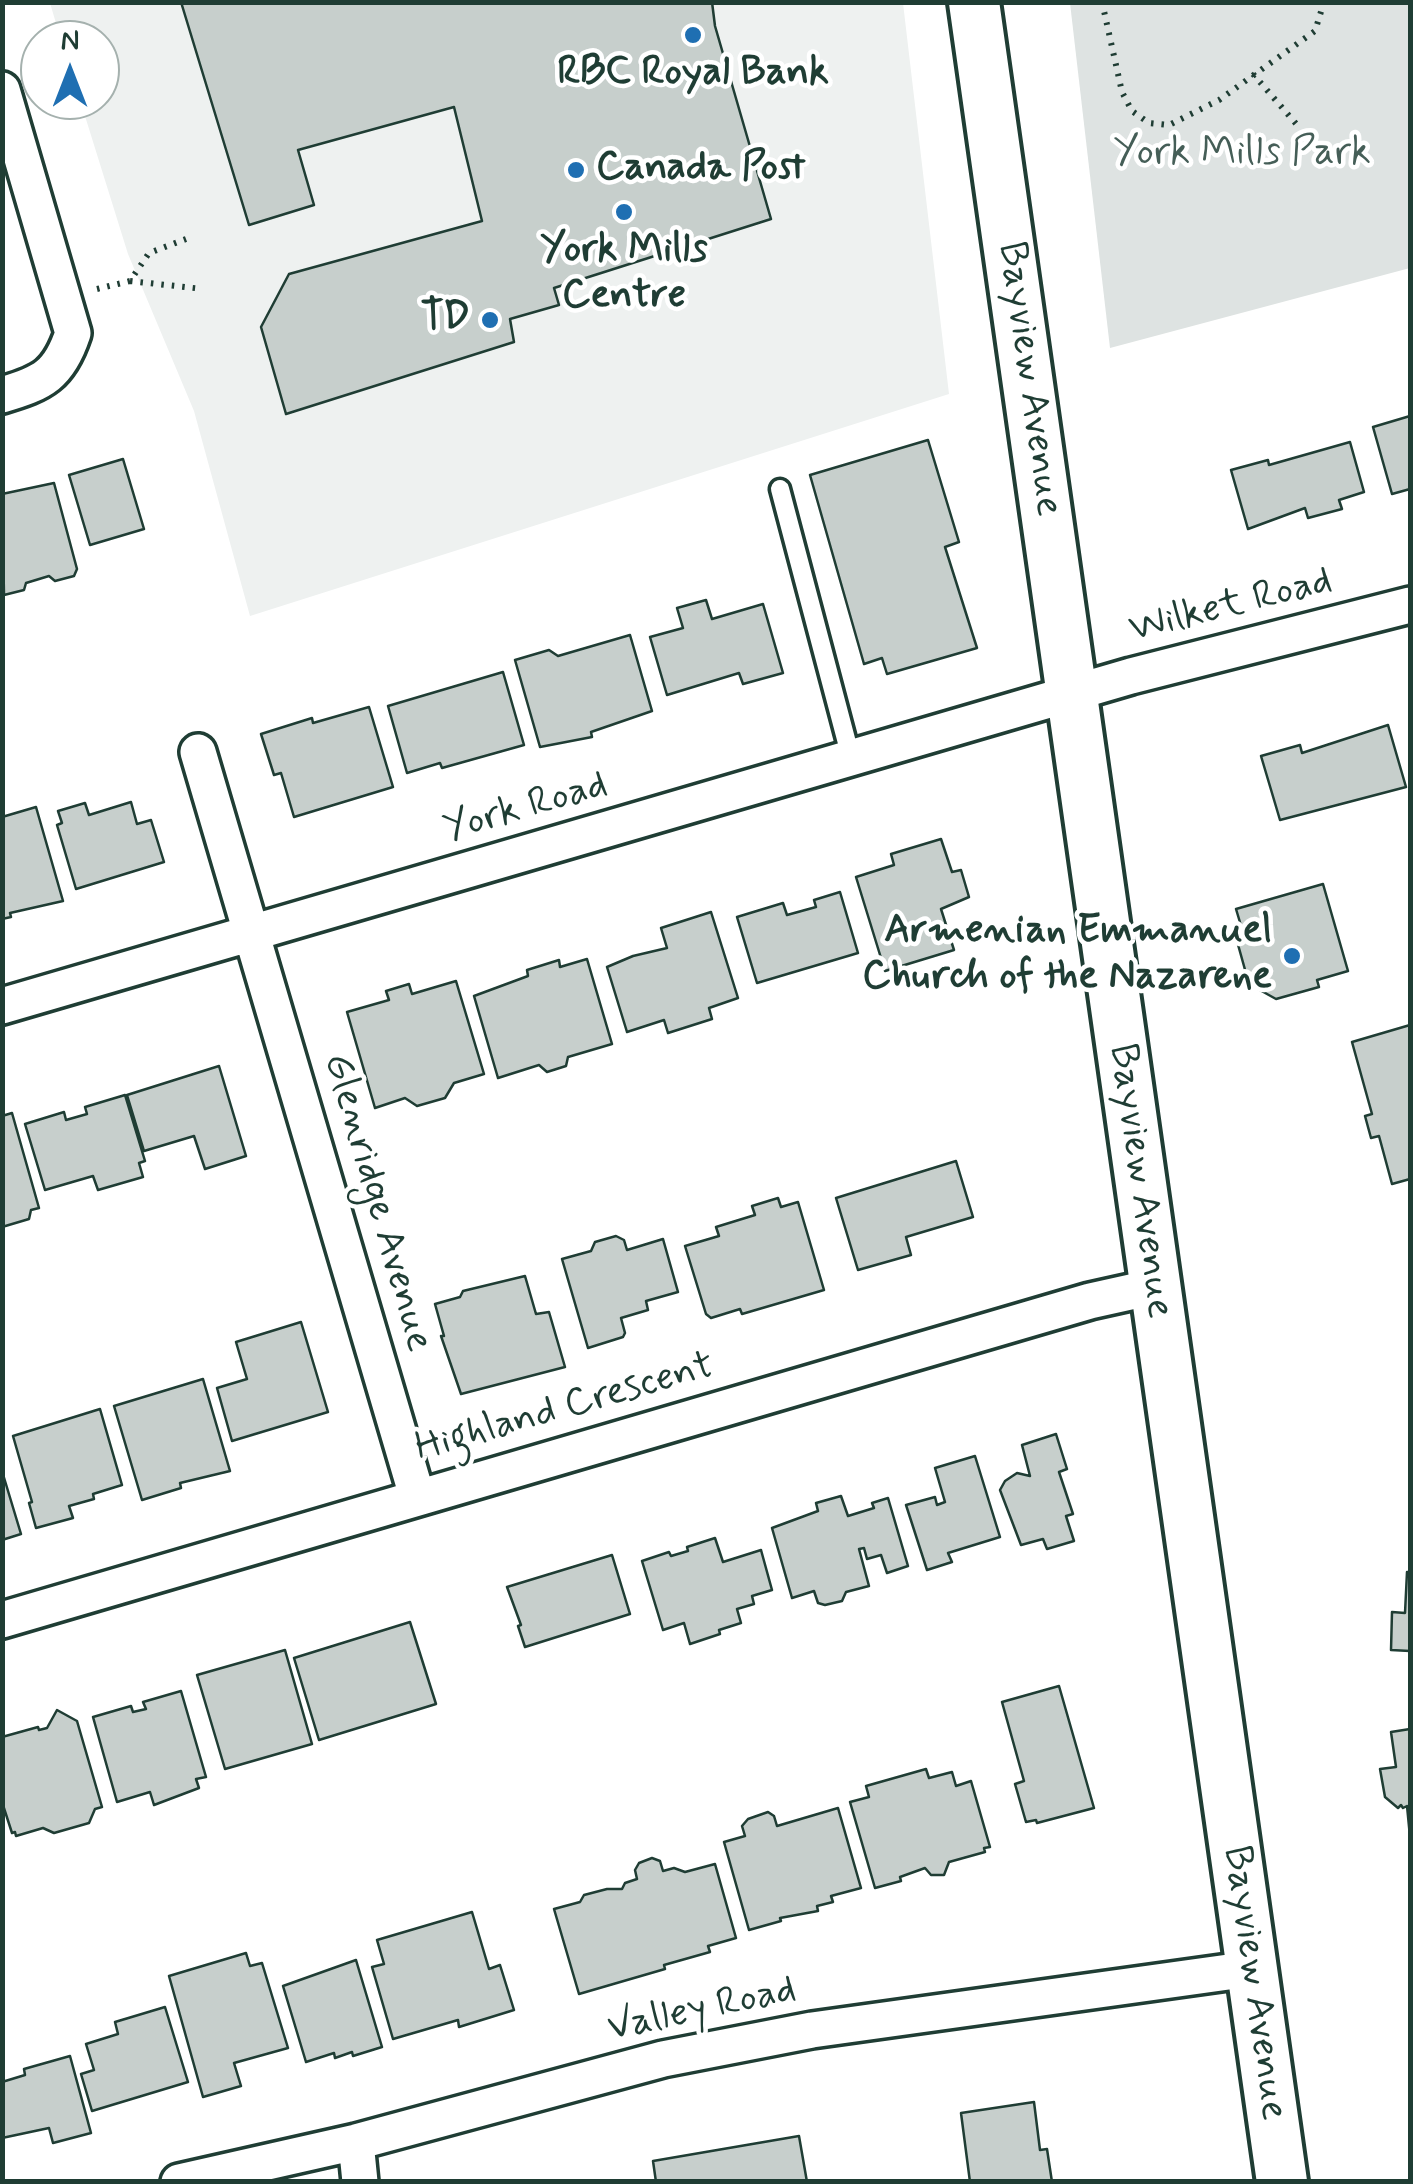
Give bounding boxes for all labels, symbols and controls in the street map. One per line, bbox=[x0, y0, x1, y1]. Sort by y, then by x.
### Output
north arrow bbox=[20, 20, 120, 120]
text: N bbox=[61, 23, 79, 60]
marker: RBC Royal Bank bbox=[682, 24, 704, 46]
place label: RBC Royal Bank bbox=[557, 51, 829, 99]
park label: York Mills Park bbox=[1113, 131, 1371, 179]
place label: Canada Post bbox=[596, 146, 805, 194]
marker: Canada Post bbox=[565, 159, 587, 181]
marker: York Mills Centre bbox=[613, 201, 635, 223]
place label: York Mills Centre bbox=[540, 228, 708, 322]
street label: Bayview Avenue bbox=[985, 239, 1071, 519]
place label: TD bbox=[421, 296, 470, 344]
marker: TD bbox=[479, 309, 501, 331]
street label: Wilket Road bbox=[1125, 559, 1337, 655]
street label: York Road bbox=[439, 763, 613, 855]
place label: Armenian Emmanuel Church of the Nazarene bbox=[862, 909, 1272, 1003]
marker: Armenian Emmanuel Church of the Nazarene bbox=[1281, 945, 1303, 967]
street label: Bayview Avenue bbox=[1096, 1041, 1182, 1321]
street label: Glenridge Avenue bbox=[310, 1048, 442, 1358]
street label: Highland Crescent bbox=[410, 1343, 720, 1475]
street label: Bayview Avenue bbox=[1210, 1843, 1296, 2123]
street label: Valley Road bbox=[603, 1968, 801, 2054]

